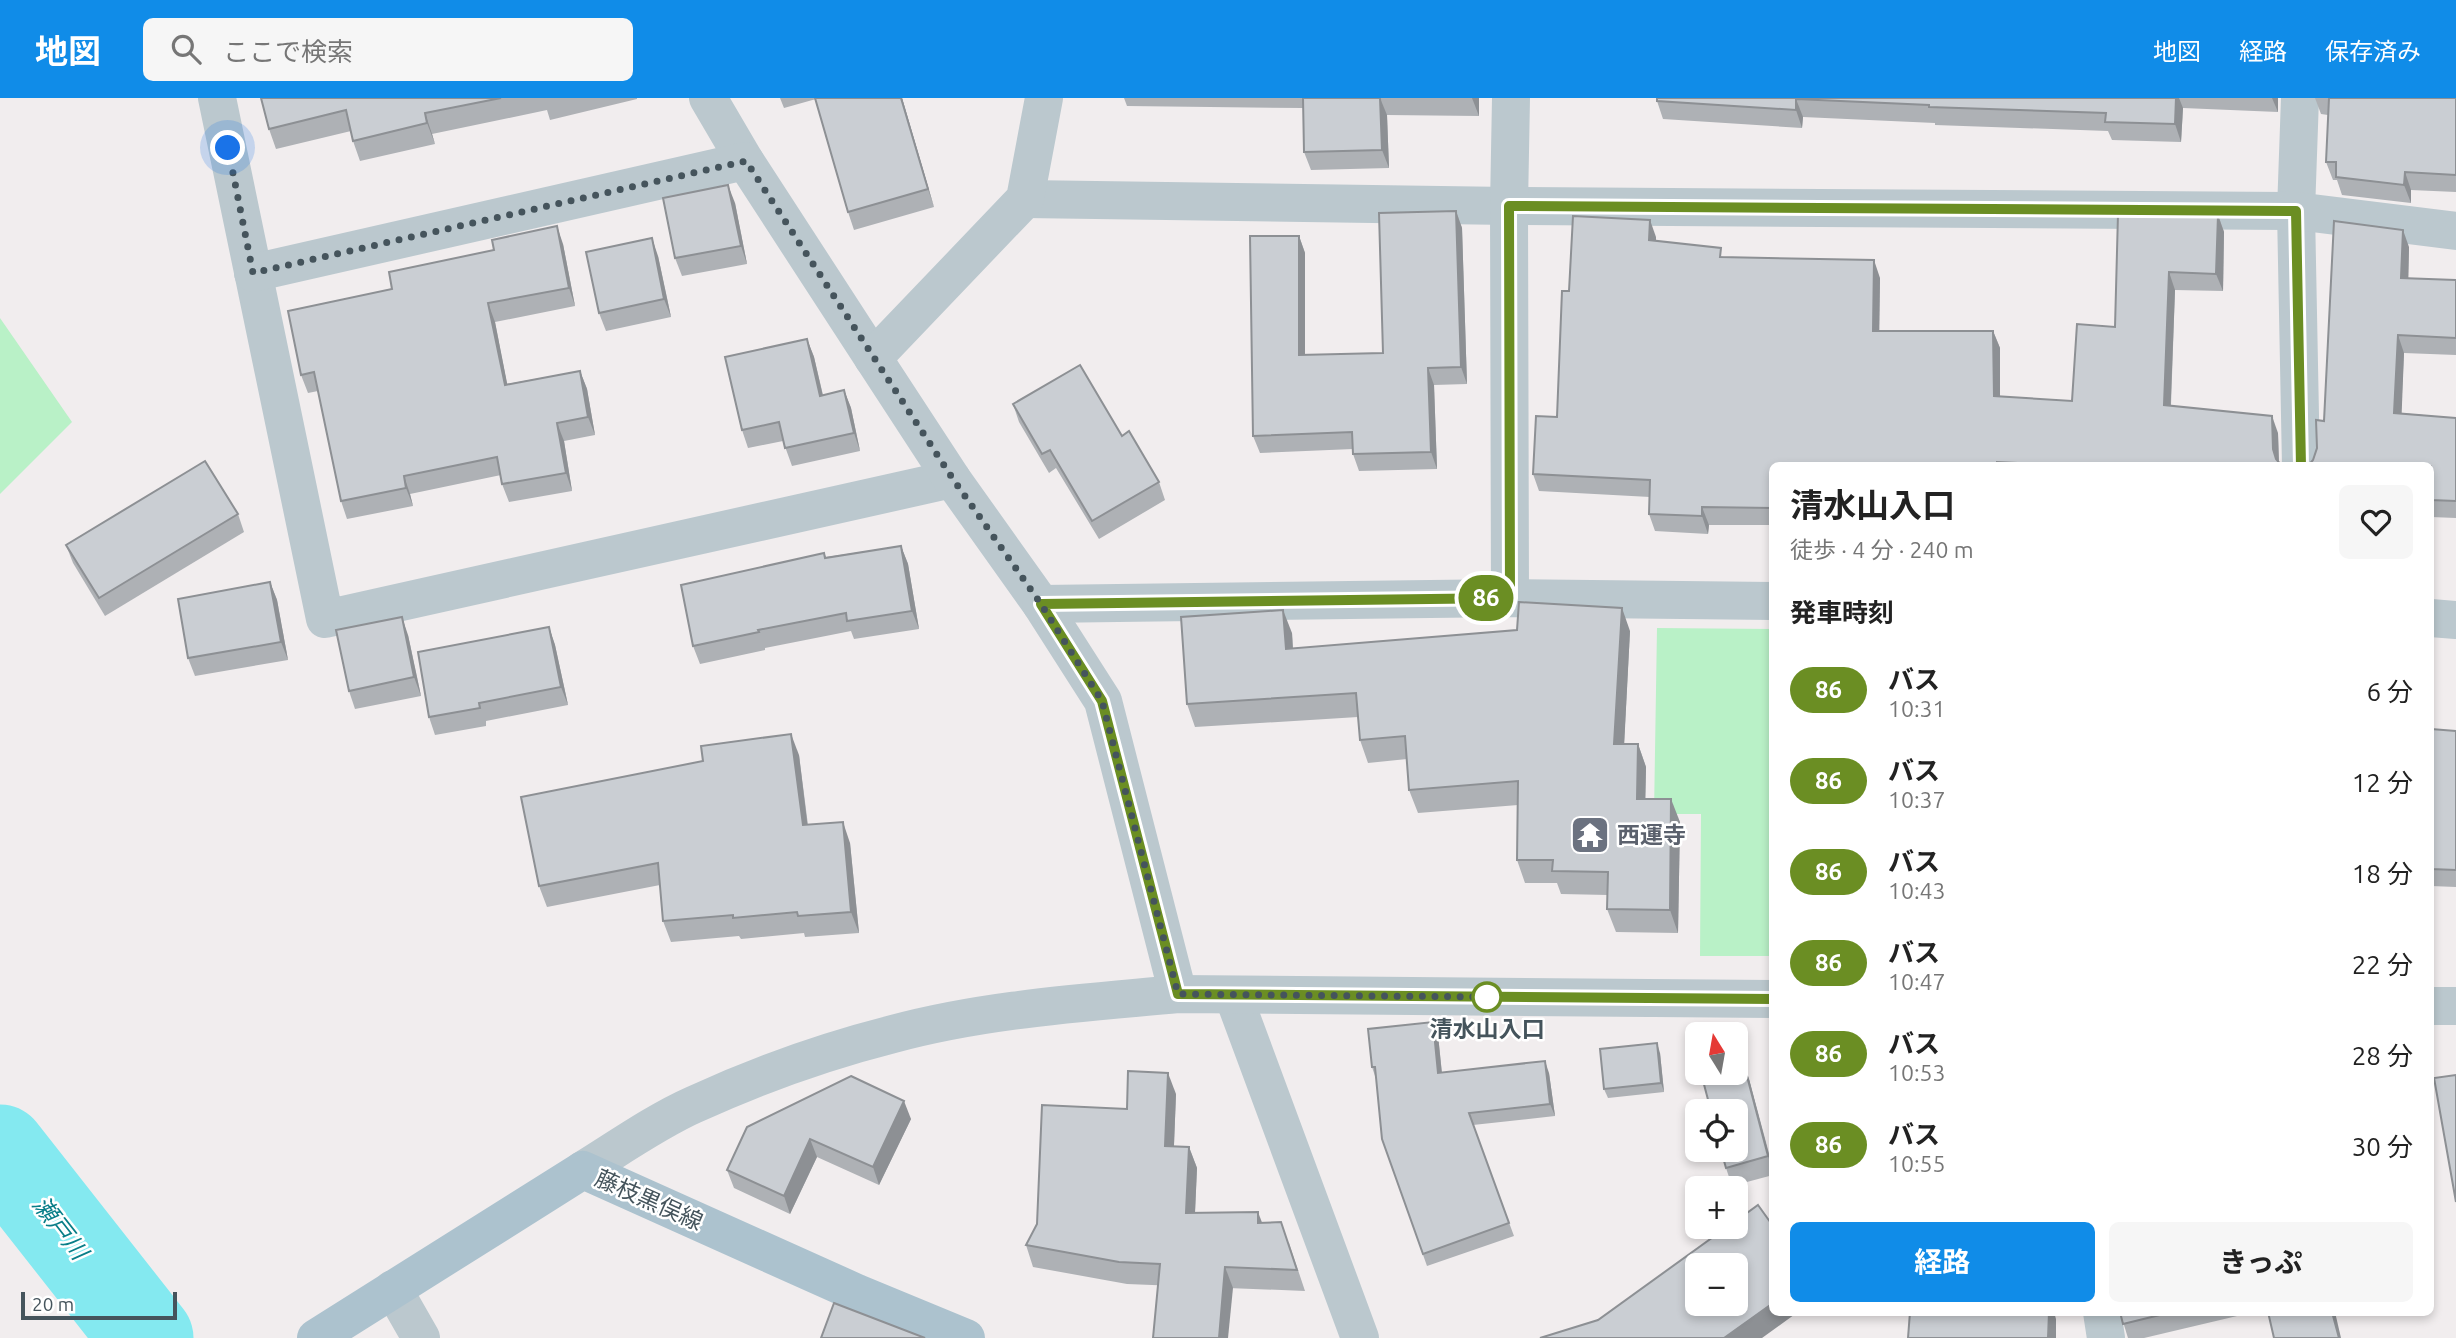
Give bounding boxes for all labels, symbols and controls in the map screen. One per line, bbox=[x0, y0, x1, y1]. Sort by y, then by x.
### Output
search box bbox=[143, 18, 633, 81]
icon: search bbox=[167, 30, 205, 68]
text: 地図 bbox=[35, 32, 101, 69]
text: ここで検索 bbox=[223, 37, 353, 66]
text: 地図 bbox=[2153, 38, 2201, 65]
text: 経路 bbox=[2239, 38, 2287, 65]
text: 保存済み bbox=[2325, 38, 2421, 65]
your location bbox=[210, 130, 245, 165]
button: heart bbox=[2339, 485, 2413, 559]
text: 清水山入口 bbox=[1790, 486, 1955, 523]
text: 徒歩 · 4 分 · 240 m bbox=[1790, 537, 1974, 562]
line badge: 86 bbox=[1454, 575, 1518, 621]
text: 86 bbox=[1472, 584, 1500, 611]
text: 発車時刻 bbox=[1790, 598, 1894, 627]
text: バス bbox=[1888, 665, 1940, 694]
text: 86 bbox=[1815, 676, 1842, 703]
text: 6 分 bbox=[2366, 677, 2413, 706]
text: 10:31 bbox=[1888, 696, 1946, 721]
text: バス bbox=[1888, 756, 1940, 785]
text: 86 bbox=[1815, 767, 1842, 794]
text: 12 分 bbox=[2352, 768, 2413, 797]
text: 10:37 bbox=[1888, 787, 1946, 812]
temple icon: 西運寺 bbox=[1569, 814, 1611, 856]
place label: 西運寺 bbox=[1617, 822, 1686, 847]
text: バス bbox=[1888, 847, 1940, 876]
text: 86 bbox=[1815, 858, 1842, 885]
text: 18 分 bbox=[2352, 859, 2413, 888]
text: 10:43 bbox=[1888, 878, 1946, 903]
text: バス bbox=[1888, 938, 1940, 967]
text: 86 bbox=[1815, 949, 1842, 976]
text: 22 分 bbox=[2352, 950, 2413, 979]
text: 10:47 bbox=[1888, 969, 1946, 994]
marker: 清水山入口 bbox=[1472, 982, 1502, 1012]
place label: 清水山入口 bbox=[1430, 1016, 1545, 1041]
north arrow bbox=[1685, 1022, 1748, 1085]
map controls bbox=[1685, 1022, 1748, 1316]
text: バス bbox=[1888, 1029, 1940, 1058]
text: 86 bbox=[1815, 1040, 1842, 1067]
text: 28 分 bbox=[2352, 1041, 2413, 1070]
text: 10:53 bbox=[1888, 1060, 1946, 1085]
button: locate bbox=[1685, 1099, 1748, 1162]
text: バス bbox=[1888, 1120, 1940, 1149]
text: 86 bbox=[1815, 1131, 1842, 1158]
text: 30 分 bbox=[2352, 1132, 2413, 1161]
text: 10:55 bbox=[1888, 1151, 1946, 1176]
street label: 藤枝黒俣線 bbox=[592, 1165, 707, 1234]
button: + bbox=[1685, 1176, 1748, 1239]
water label: 瀬戸川 bbox=[28, 1191, 95, 1267]
button: 経路 bbox=[1790, 1222, 2095, 1302]
button: きっぷ bbox=[2109, 1222, 2413, 1302]
button: − bbox=[1685, 1253, 1748, 1316]
scale bar bbox=[21, 1289, 177, 1321]
text: 20 m bbox=[32, 1293, 74, 1315]

